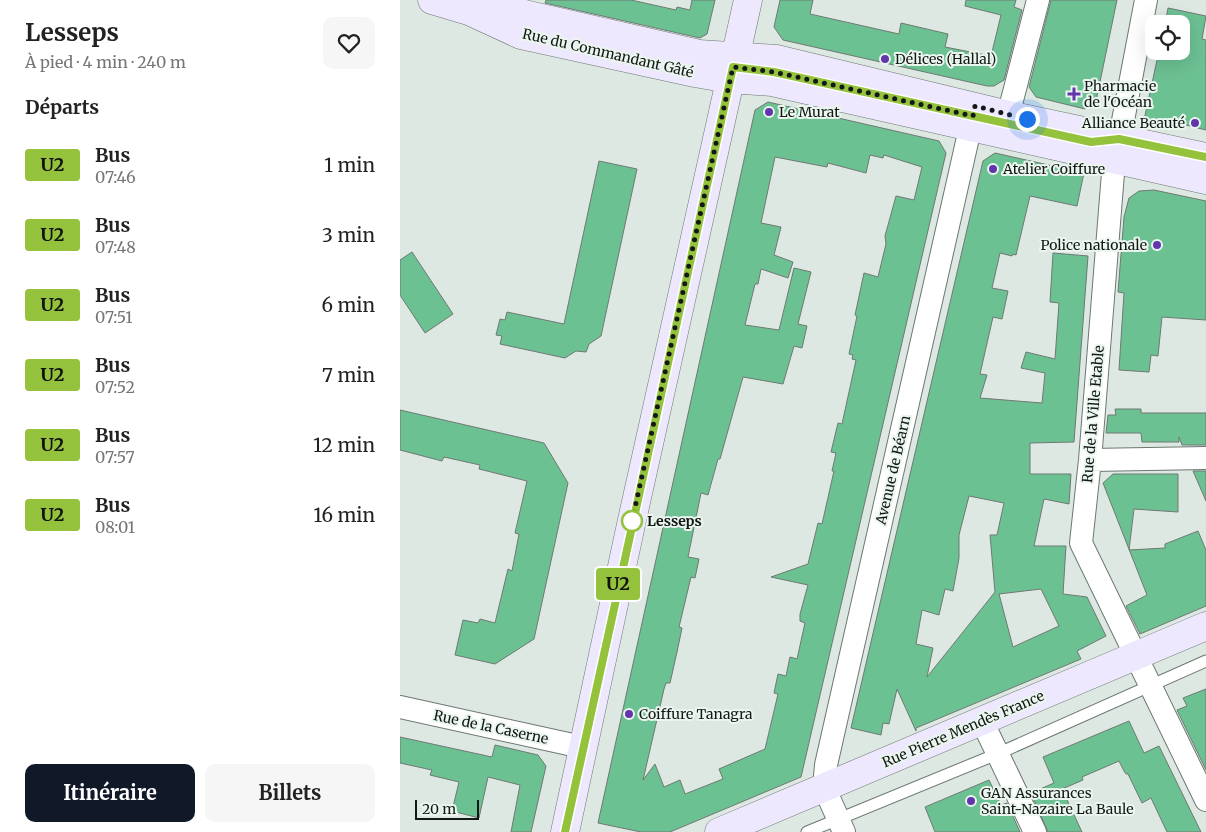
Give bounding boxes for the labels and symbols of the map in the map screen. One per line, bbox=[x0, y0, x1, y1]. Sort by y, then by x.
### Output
street label: Rue du Commandant Gâté bbox=[521, 25, 695, 81]
place label: Délices (Hallal) bbox=[895, 50, 996, 68]
marker: Délices (Hallal) bbox=[879, 53, 891, 65]
place label: Pharmacie de l'Océan bbox=[1084, 77, 1156, 111]
marker: Pharmacie de l'Océan bbox=[1068, 88, 1080, 100]
place label: Le Murat bbox=[779, 103, 840, 121]
marker: Le Murat bbox=[763, 106, 775, 118]
your location bbox=[1015, 107, 1040, 132]
place label: Alliance Beauté bbox=[1081, 114, 1185, 132]
marker: Alliance Beauté bbox=[1189, 117, 1201, 129]
place label: Atelier Coiffure bbox=[1002, 160, 1105, 178]
marker: Atelier Coiffure bbox=[987, 163, 999, 175]
place label: Police nationale bbox=[1040, 236, 1147, 254]
marker: Police nationale bbox=[1151, 239, 1163, 251]
street label: Rue de la Ville Etable bbox=[1078, 345, 1108, 483]
street label: Avenue de Béarn bbox=[871, 414, 914, 527]
marker: Lesseps bbox=[621, 510, 643, 532]
place label: Lesseps bbox=[647, 512, 702, 530]
line badge: U2 bbox=[596, 568, 640, 600]
street label: Rue Pierre Mendès France bbox=[879, 687, 1047, 771]
place label: Coiffure Tanagra bbox=[639, 705, 753, 723]
street label: Rue de la Caserne bbox=[432, 706, 550, 748]
marker: Coiffure Tanagra bbox=[623, 708, 635, 720]
place label: GAN Assurances Saint-Nazaire La Baule bbox=[981, 784, 1134, 818]
marker: GAN Assurances Saint-Nazaire La Baule bbox=[965, 795, 977, 807]
scale bar bbox=[415, 797, 479, 820]

